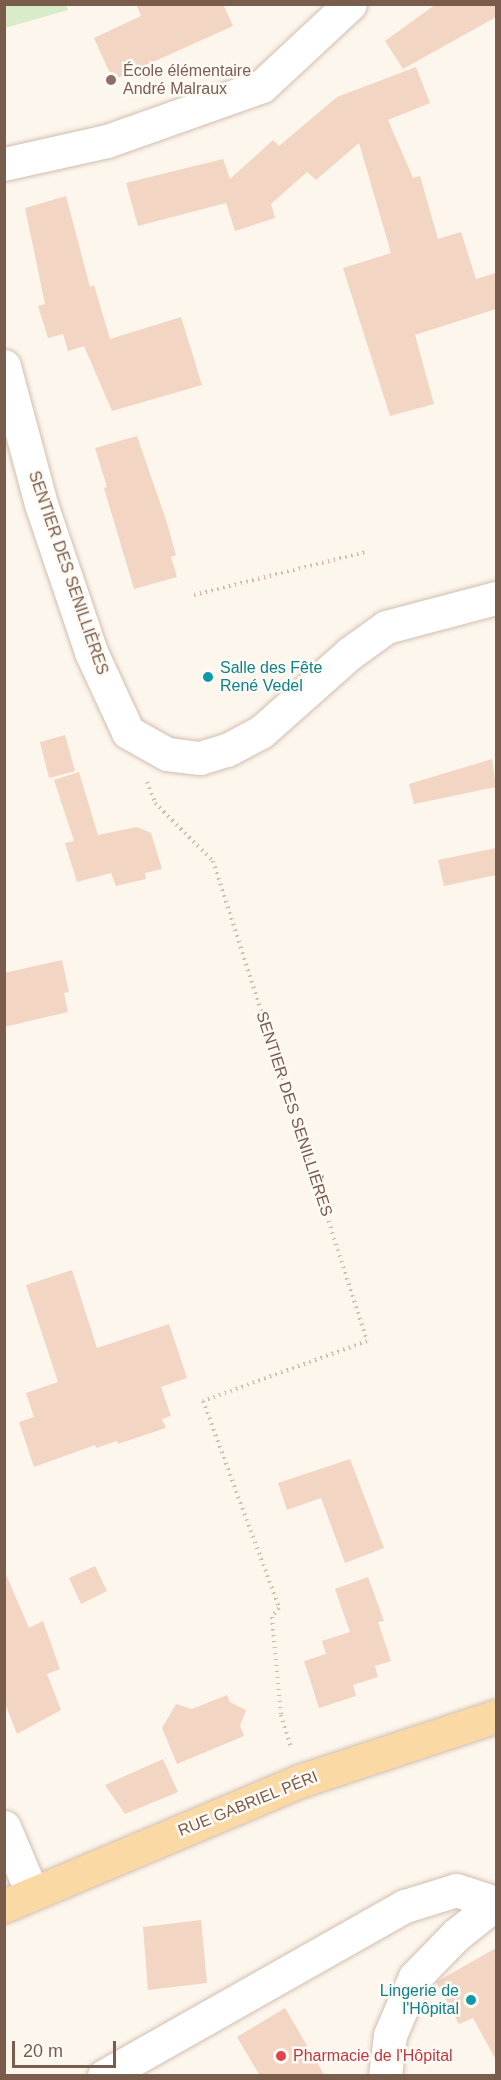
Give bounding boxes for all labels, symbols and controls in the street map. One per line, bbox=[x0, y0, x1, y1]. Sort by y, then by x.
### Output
place label: École élémentaire André Malraux bbox=[123, 61, 251, 99]
marker: École élémentaire André Malraux bbox=[104, 73, 118, 87]
street label: SENTIER DES SENILLIÈRES bbox=[24, 469, 112, 677]
place label: Salle des Fête René Vedel bbox=[220, 658, 322, 696]
marker: Salle des Fête René Vedel bbox=[201, 670, 215, 684]
street label: SENTIER DES SENILLIÈRES bbox=[252, 1009, 336, 1219]
street label: RUE GABRIEL PÉRI bbox=[175, 1767, 321, 1841]
place label: Lingerie de l'Hôpital bbox=[380, 1981, 459, 2019]
marker: Lingerie de l'Hôpital bbox=[464, 1993, 478, 2007]
scale bar bbox=[15, 2029, 118, 2067]
text: 20 m bbox=[23, 2041, 63, 2061]
place label: Pharmacie de l'Hôpital bbox=[293, 2046, 453, 2066]
marker: Pharmacie de l'Hôpital bbox=[274, 2049, 288, 2063]

